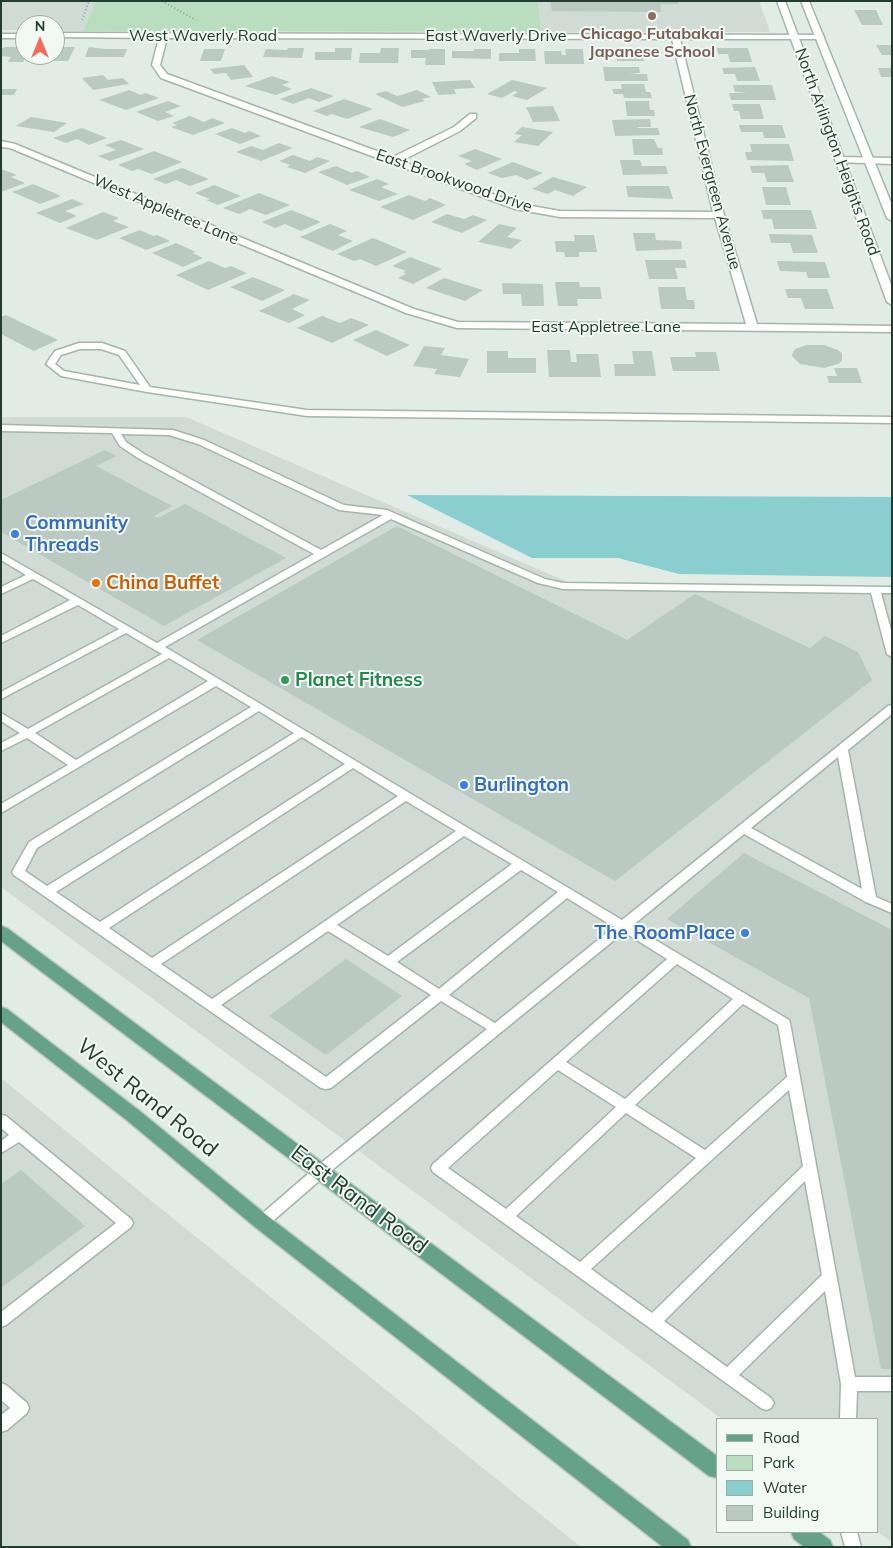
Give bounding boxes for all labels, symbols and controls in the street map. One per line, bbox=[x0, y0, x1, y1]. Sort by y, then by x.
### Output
marker: Chicago Futabakai Japanese School bbox=[646, 10, 658, 22]
north arrow bbox=[15, 15, 65, 65]
text: N bbox=[35, 17, 45, 35]
place label: Chicago Futabakai Japanese School bbox=[580, 24, 724, 62]
street label: West Waverly Road bbox=[129, 26, 277, 46]
street label: East Waverly Drive bbox=[426, 26, 566, 46]
street label: North Arlington Heights Road bbox=[790, 46, 884, 258]
street label: North Evergreen Avenue bbox=[679, 92, 745, 272]
street label: East Brookwood Drive bbox=[373, 145, 535, 217]
street label: West Appletree Lane bbox=[90, 171, 242, 249]
street label: East Appletree Lane bbox=[531, 317, 681, 337]
place label: Community Threads bbox=[25, 512, 128, 556]
marker: Community Threads bbox=[9, 528, 21, 540]
place label: China Buffet bbox=[106, 572, 219, 594]
marker: China Buffet bbox=[90, 577, 102, 589]
place label: Planet Fitness bbox=[295, 669, 423, 691]
marker: Planet Fitness bbox=[279, 674, 291, 686]
place label: Burlington bbox=[474, 774, 569, 796]
marker: Burlington bbox=[458, 779, 470, 791]
place label: The RoomPlace bbox=[594, 922, 735, 944]
marker: The RoomPlace bbox=[739, 927, 751, 939]
street label: West Rand Road bbox=[71, 1033, 223, 1163]
street label: East Rand Road bbox=[285, 1140, 433, 1260]
legend bbox=[716, 1418, 878, 1533]
text: Road bbox=[763, 1428, 800, 1447]
text: Park bbox=[763, 1453, 795, 1472]
text: Water bbox=[763, 1478, 807, 1497]
text: Building bbox=[763, 1503, 819, 1522]

